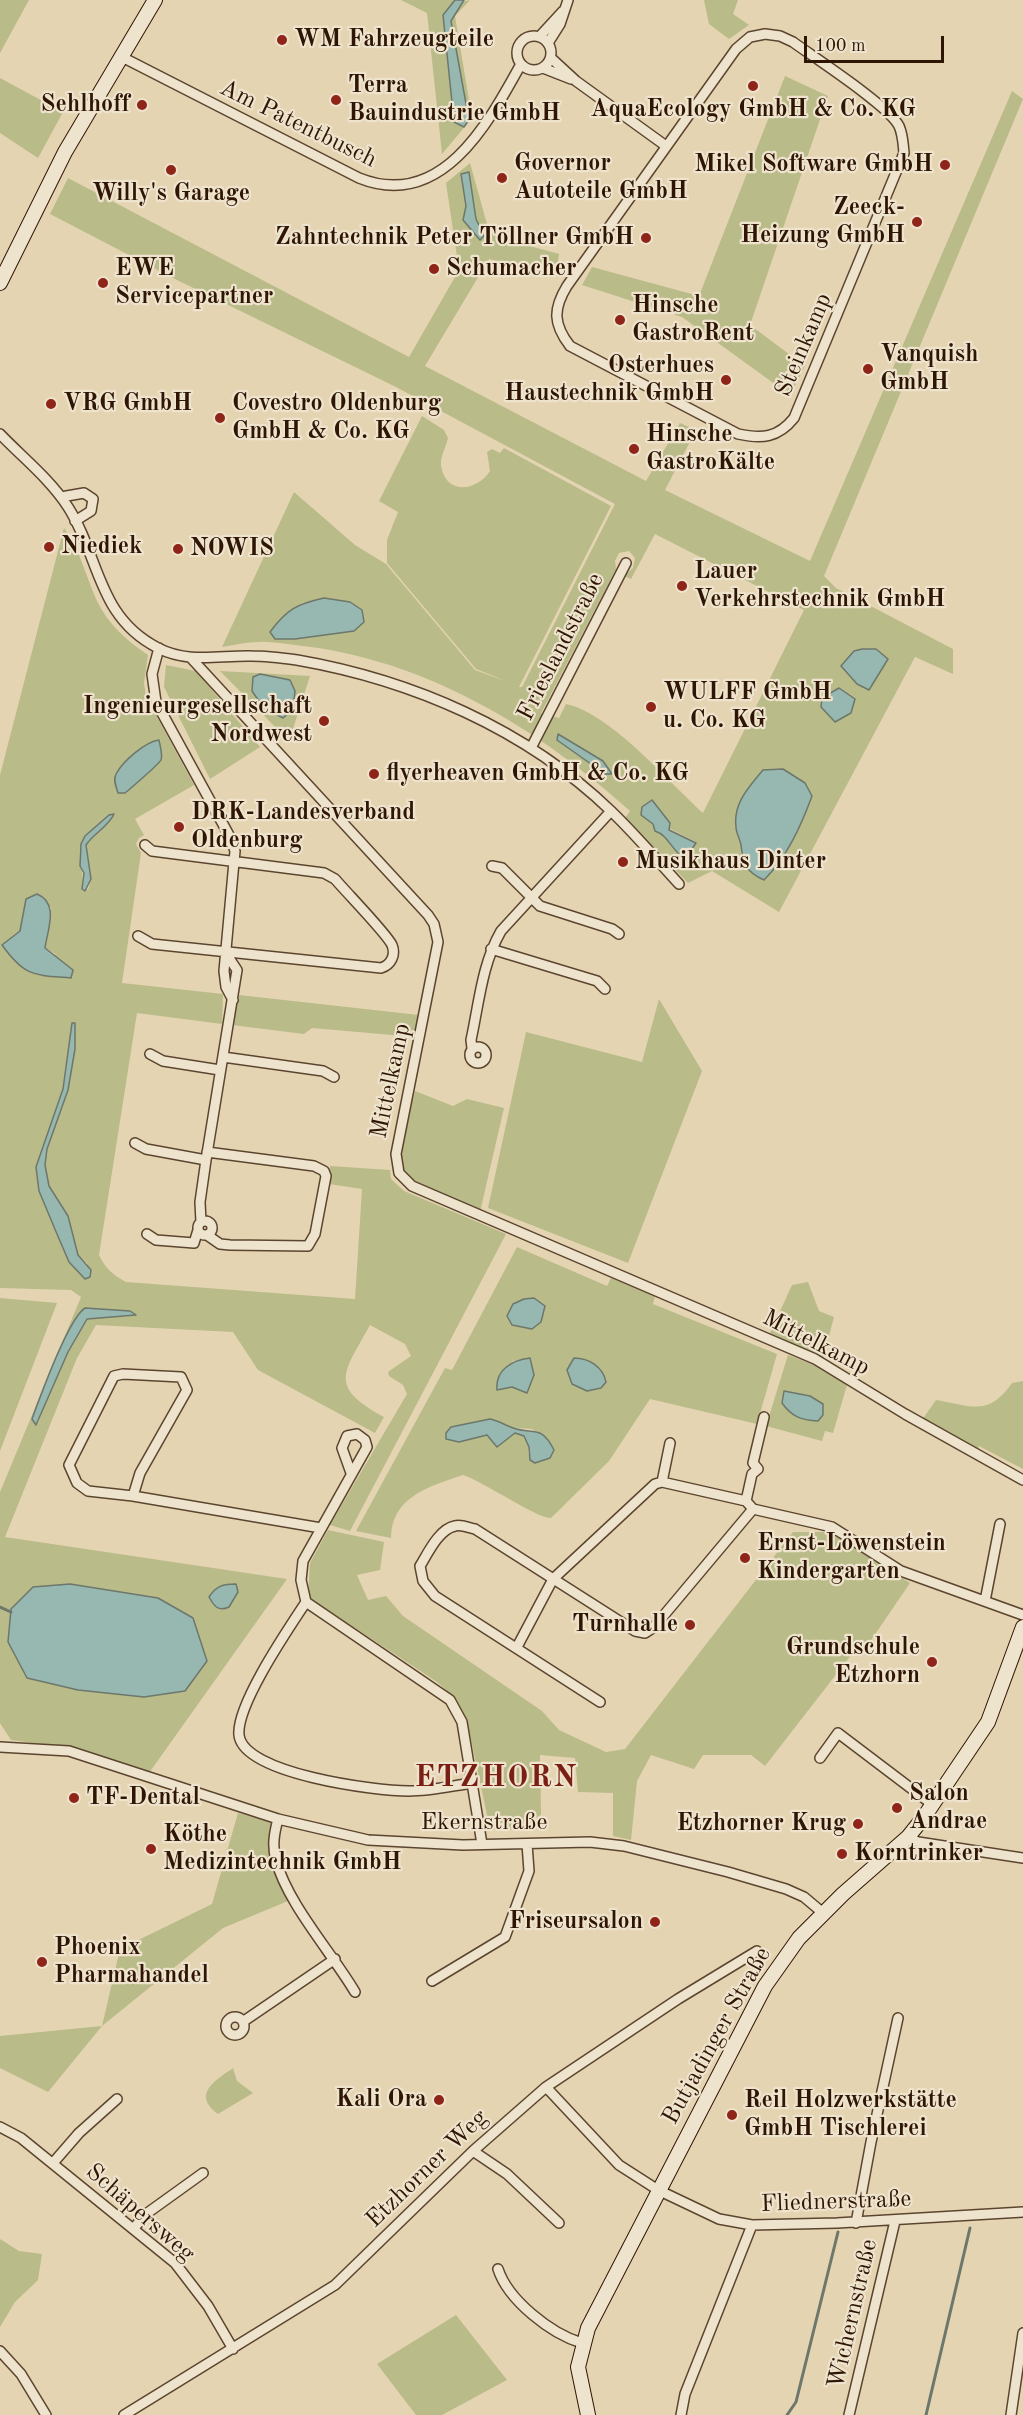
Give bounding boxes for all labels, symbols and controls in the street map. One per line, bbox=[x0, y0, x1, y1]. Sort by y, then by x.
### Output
scale bar bbox=[807, 24, 946, 62]
place label: WM Fahrzeugteile bbox=[294, 26, 494, 54]
marker: WM Fahrzeugteile bbox=[275, 33, 289, 47]
text: 100 m bbox=[815, 37, 866, 55]
place label: Terra Bauindustrie GmbH bbox=[348, 72, 561, 128]
street label: Am Patentbusch bbox=[215, 74, 381, 174]
marker: AquaEcology GmbH & Co. KG bbox=[746, 79, 760, 93]
place label: Sehlhoff bbox=[41, 91, 130, 119]
marker: Terra Bauindustrie GmbH bbox=[329, 93, 343, 107]
place label: AquaEcology GmbH & Co. KG bbox=[590, 96, 916, 124]
marker: Sehlhoff bbox=[135, 98, 149, 112]
place label: Governor Autoteile GmbH bbox=[514, 150, 688, 206]
place label: Mikel Software GmbH bbox=[694, 151, 933, 179]
marker: Mikel Software GmbH bbox=[938, 158, 952, 172]
marker: Willy's Garage bbox=[164, 163, 178, 177]
marker: Governor Autoteile GmbH bbox=[495, 171, 509, 185]
place label: Willy's Garage bbox=[92, 180, 250, 208]
place label: Zeeck- Heizung GmbH bbox=[740, 194, 905, 250]
marker: Zeeck- Heizung GmbH bbox=[910, 215, 924, 229]
place label: Zahntechnik Peter Töllner GmbH bbox=[275, 224, 634, 252]
marker: Zahntechnik Peter Töllner GmbH bbox=[639, 231, 653, 245]
place label: EWE Servicepartner bbox=[115, 255, 273, 311]
place label: Schumacher bbox=[446, 255, 577, 283]
marker: Schumacher bbox=[427, 262, 441, 276]
marker: EWE Servicepartner bbox=[96, 276, 110, 290]
street label: Steinkamp bbox=[769, 289, 839, 401]
place label: Hinsche GastroRent bbox=[632, 292, 754, 348]
marker: Hinsche GastroRent bbox=[613, 313, 627, 327]
place label: Vanquish GmbH bbox=[880, 341, 978, 397]
place label: Osterhues Haustechnik GmbH bbox=[504, 352, 714, 408]
marker: Vanquish GmbH bbox=[861, 362, 875, 376]
marker: Osterhues Haustechnik GmbH bbox=[719, 373, 733, 387]
place label: VRG GmbH bbox=[63, 390, 192, 418]
place label: Covestro Oldenburg GmbH & Co. KG bbox=[232, 390, 441, 446]
marker: VRG GmbH bbox=[44, 397, 58, 411]
marker: Covestro Oldenburg GmbH & Co. KG bbox=[213, 411, 227, 425]
place label: Hinsche GastroKälte bbox=[646, 421, 775, 477]
marker: Hinsche GastroKälte bbox=[627, 442, 641, 456]
place label: Niediek bbox=[61, 533, 143, 561]
place label: NOWIS bbox=[190, 535, 274, 563]
marker: Niediek bbox=[42, 540, 56, 554]
marker: NOWIS bbox=[171, 542, 185, 556]
place label: Lauer Verkehrstechnik GmbH bbox=[694, 558, 945, 614]
street label: Frieslandstraße bbox=[511, 568, 611, 726]
marker: Lauer Verkehrstechnik GmbH bbox=[675, 579, 689, 593]
place label: WULFF GmbH u. Co. KG bbox=[663, 679, 832, 735]
place label: Ingenieurgesellschaft Nordwest bbox=[83, 693, 312, 749]
marker: WULFF GmbH u. Co. KG bbox=[644, 700, 658, 714]
marker: Ingenieurgesellschaft Nordwest bbox=[317, 714, 331, 728]
place label: flyerheaven GmbH & Co. KG bbox=[386, 760, 689, 788]
marker: flyerheaven GmbH & Co. KG bbox=[367, 767, 381, 781]
place label: DRK-Landesverband Oldenburg bbox=[191, 799, 415, 855]
marker: DRK-Landesverband Oldenburg bbox=[172, 820, 186, 834]
place label: Musikhaus Dinter bbox=[635, 848, 826, 876]
marker: Musikhaus Dinter bbox=[616, 855, 630, 869]
street label: Mittelkamp bbox=[365, 1021, 417, 1141]
street label: Mittelkamp bbox=[757, 1304, 875, 1382]
place label: Ernst-Löwenstein Kindergarten bbox=[757, 1530, 946, 1586]
marker: Ernst-Löwenstein Kindergarten bbox=[738, 1551, 752, 1565]
place label: Turnhalle bbox=[572, 1611, 678, 1639]
marker: Turnhalle bbox=[683, 1618, 697, 1632]
place label: Grundschule Etzhorn bbox=[786, 1634, 920, 1690]
marker: Grundschule Etzhorn bbox=[925, 1655, 939, 1669]
district label: ETZHORN bbox=[414, 1760, 578, 1796]
place label: Salon Andrae bbox=[909, 1780, 987, 1836]
place label: TF-Dental bbox=[86, 1784, 200, 1812]
marker: TF-Dental bbox=[67, 1791, 81, 1805]
marker: Salon Andrae bbox=[890, 1801, 904, 1815]
street label: Ekernstraße bbox=[420, 1809, 548, 1837]
place label: Etzhorner Krug bbox=[677, 1810, 846, 1838]
marker: Etzhorner Krug bbox=[851, 1817, 865, 1831]
place label: Köthe Medizintechnik GmbH bbox=[163, 1821, 401, 1877]
place label: Korntrinker bbox=[854, 1840, 983, 1868]
marker: Köthe Medizintechnik GmbH bbox=[144, 1842, 158, 1856]
marker: Korntrinker bbox=[835, 1847, 849, 1861]
place label: Friseursalon bbox=[509, 1908, 643, 1936]
marker: Friseursalon bbox=[648, 1915, 662, 1929]
place label: Phoenix Pharmahandel bbox=[54, 1934, 209, 1990]
street label: Butjadinger Straße bbox=[656, 1942, 778, 2130]
marker: Phoenix Pharmahandel bbox=[35, 1955, 49, 1969]
place label: Kali Ora bbox=[335, 2086, 427, 2114]
place label: Reil Holzwerkstätte GmbH Tischlerei bbox=[744, 2087, 957, 2143]
marker: Kali Ora bbox=[432, 2093, 446, 2107]
street label: Etzhorner Weg bbox=[360, 2104, 494, 2234]
marker: Reil Holzwerkstätte GmbH Tischlerei bbox=[725, 2108, 739, 2122]
street label: Schäpersweg bbox=[79, 2158, 201, 2268]
street label: Fliednerstraße bbox=[760, 2185, 912, 2219]
street label: Wichernstraße bbox=[822, 2236, 884, 2392]

